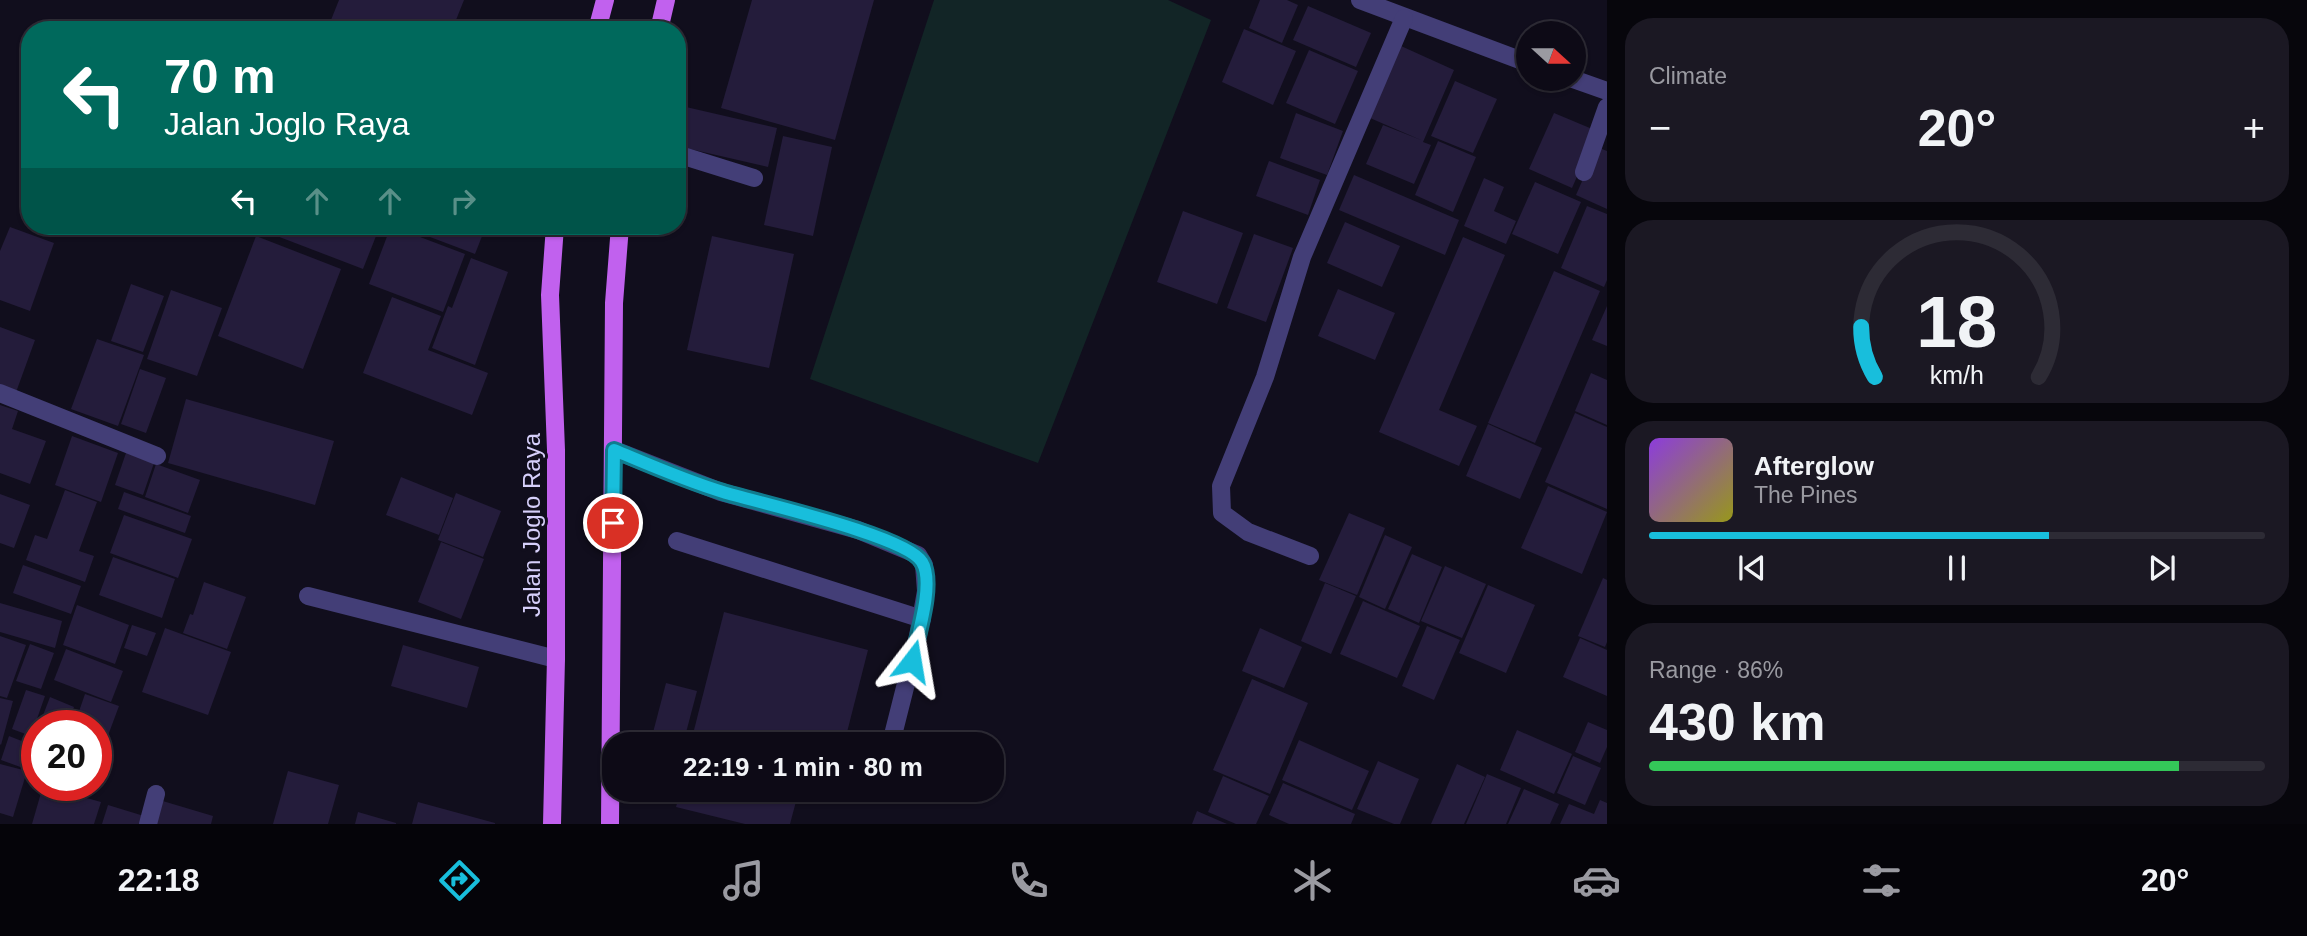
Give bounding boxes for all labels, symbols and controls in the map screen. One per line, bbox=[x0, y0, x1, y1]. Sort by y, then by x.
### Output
north arrow bbox=[1516, 21, 1586, 91]
map controls bbox=[1516, 21, 1586, 91]
icon: left bbox=[49, 49, 140, 140]
text: 70 m bbox=[164, 49, 276, 103]
text: Climate bbox=[1649, 63, 1727, 89]
text: 20° bbox=[1918, 99, 1996, 157]
text: Jalan Joglo Raya bbox=[164, 106, 409, 142]
text: − bbox=[1649, 107, 1671, 149]
text: + bbox=[2243, 107, 2265, 149]
icon: left bbox=[225, 182, 263, 220]
icon: ahead bbox=[298, 182, 336, 220]
icon: ahead bbox=[371, 182, 409, 220]
icon: right bbox=[444, 182, 482, 220]
text: 18 bbox=[1917, 282, 1997, 363]
text: km/h bbox=[1930, 361, 1984, 389]
street label: Jalan Joglo Raya bbox=[518, 432, 545, 617]
text: Afterglow bbox=[1754, 451, 1874, 481]
text: The Pines bbox=[1754, 482, 1858, 508]
pin bbox=[583, 493, 643, 553]
icon: arrive bbox=[594, 504, 632, 542]
icon: previous bbox=[1733, 549, 1771, 587]
icon: pause bbox=[1938, 549, 1976, 587]
icon: next bbox=[2143, 549, 2181, 587]
position arrow bbox=[875, 624, 949, 698]
text: Range · 86% bbox=[1649, 657, 1783, 683]
text: 430 km bbox=[1649, 693, 1825, 751]
speed limit sign: 20 bbox=[21, 710, 112, 801]
text: 22:19 · 1 min · 80 m bbox=[683, 752, 923, 782]
icon: directions bbox=[435, 856, 484, 905]
icon: music bbox=[719, 856, 768, 905]
icon: phone bbox=[1004, 856, 1053, 905]
icon: climate bbox=[1288, 856, 1337, 905]
icon: car bbox=[1572, 856, 1621, 905]
icon: filters bbox=[1857, 856, 1906, 905]
text: 22:18 bbox=[118, 862, 200, 898]
text: 20° bbox=[2141, 862, 2189, 898]

